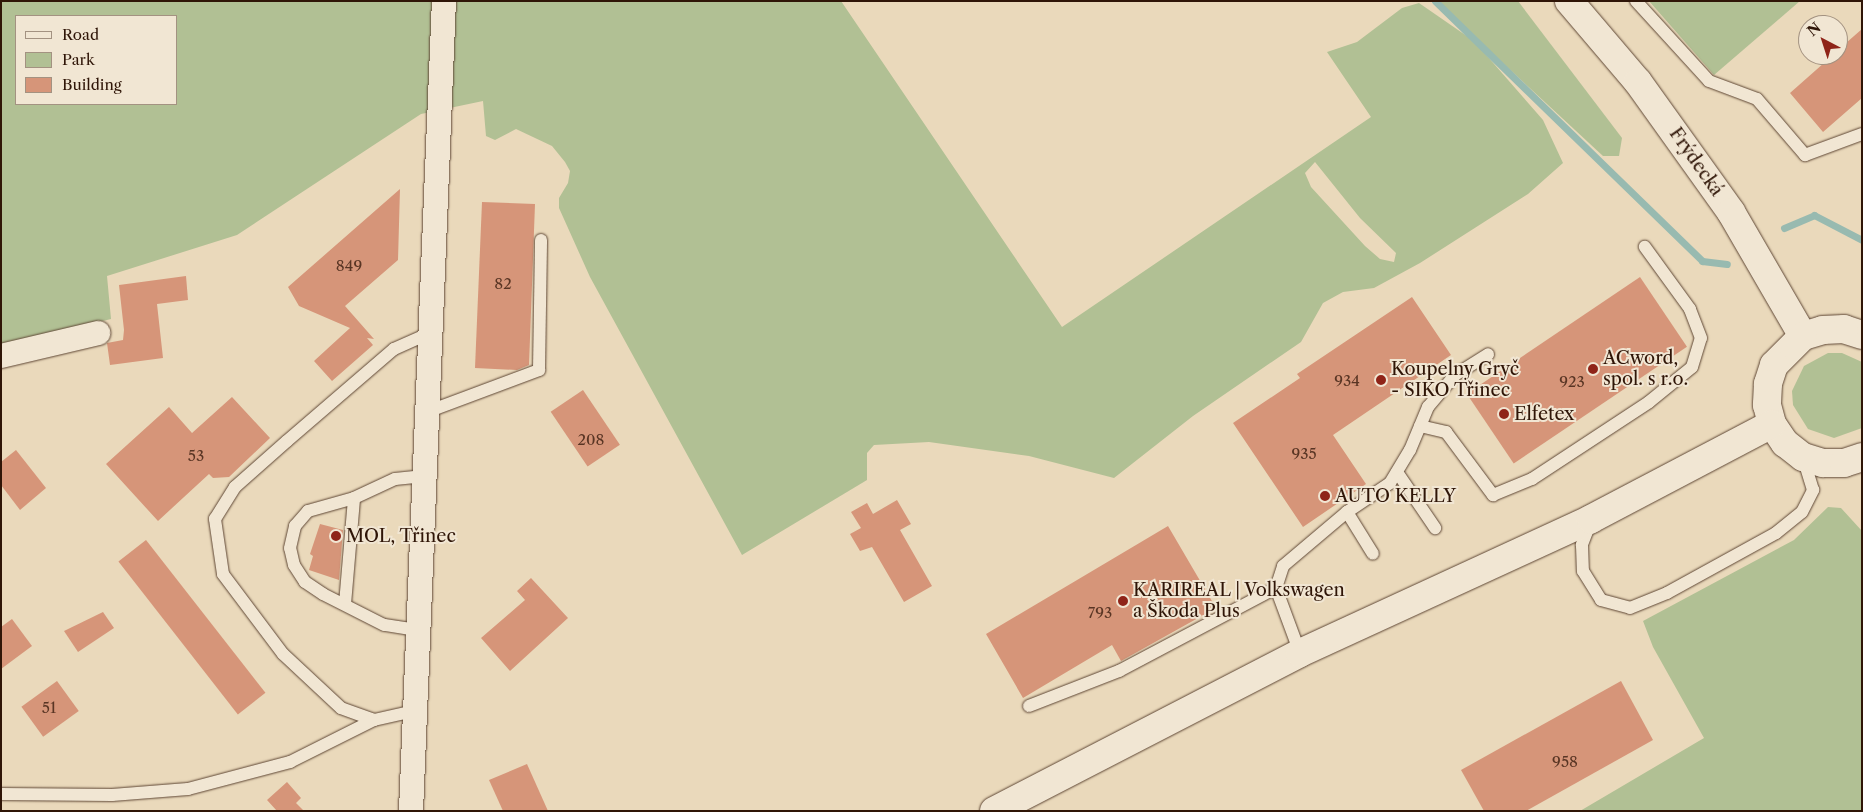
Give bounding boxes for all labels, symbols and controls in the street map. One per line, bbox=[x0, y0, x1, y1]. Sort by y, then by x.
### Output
legend bbox=[15, 15, 178, 105]
north arrow bbox=[1798, 15, 1848, 65]
text: N bbox=[1804, 18, 1824, 40]
text: Road bbox=[62, 25, 99, 44]
text: Park bbox=[62, 50, 95, 69]
text: Building bbox=[62, 75, 122, 94]
street label: Frýdecká bbox=[1665, 124, 1727, 200]
house number: 849 bbox=[336, 257, 362, 275]
house number: 82 bbox=[494, 275, 512, 293]
place label: ACword, spol. s r.o. bbox=[1603, 348, 1688, 390]
place label: Koupelny Gryč - SIKO Třinec bbox=[1391, 359, 1520, 402]
marker: ACword, spol. s r.o. bbox=[1587, 363, 1599, 375]
house number: 934 bbox=[1334, 372, 1360, 390]
house number: 923 bbox=[1559, 373, 1585, 391]
marker: Koupelny Gryč - SIKO Třinec bbox=[1375, 374, 1387, 386]
place label: Elfetex bbox=[1514, 403, 1574, 425]
marker: Elfetex bbox=[1498, 408, 1510, 420]
house number: 208 bbox=[577, 431, 605, 449]
house number: 935 bbox=[1291, 445, 1317, 463]
house number: 53 bbox=[188, 447, 204, 465]
place label: AUTO KELLY bbox=[1335, 485, 1456, 507]
marker: AUTO KELLY bbox=[1319, 490, 1331, 502]
place label: MOL, Třinec bbox=[346, 525, 456, 547]
marker: MOL, Třinec bbox=[330, 530, 342, 542]
place label: KARIREAL | Volkswagen a Škoda Plus bbox=[1133, 580, 1346, 622]
marker: KARIREAL | Volkswagen a Škoda Plus bbox=[1117, 595, 1129, 607]
house number: 793 bbox=[1088, 604, 1112, 622]
house number: 51 bbox=[42, 699, 56, 717]
house number: 958 bbox=[1552, 753, 1578, 771]

